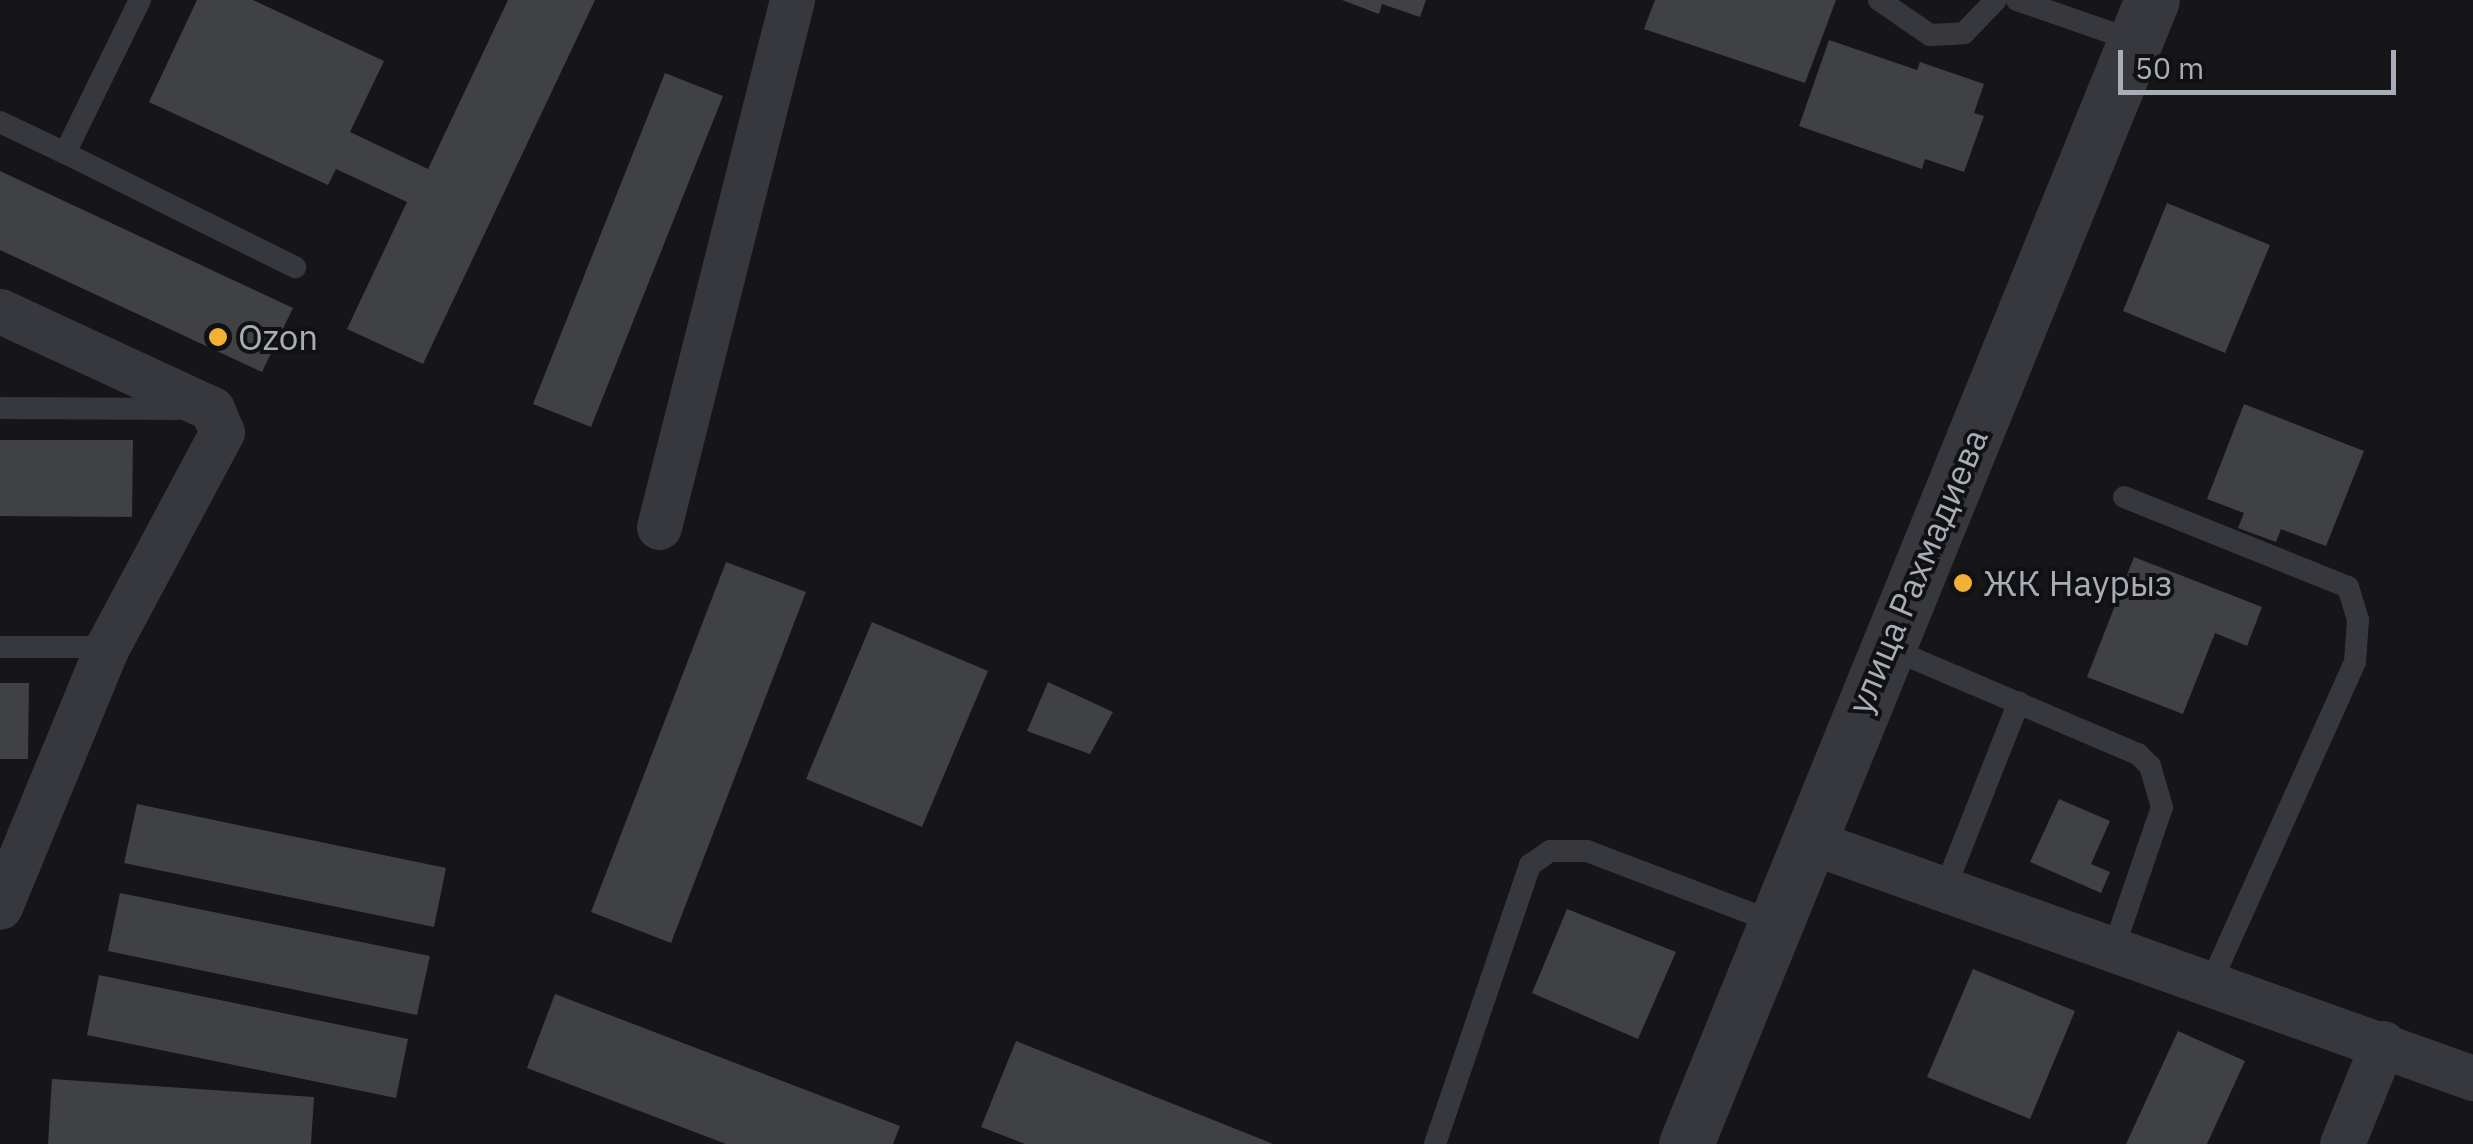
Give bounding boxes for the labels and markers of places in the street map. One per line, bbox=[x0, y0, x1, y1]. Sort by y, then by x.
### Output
place label: Ozon bbox=[238, 316, 318, 358]
marker: Ozon bbox=[207, 326, 229, 348]
place label: ЖК Наурыз bbox=[1983, 562, 2173, 604]
marker: ЖК Наурыз bbox=[1952, 572, 1974, 594]

